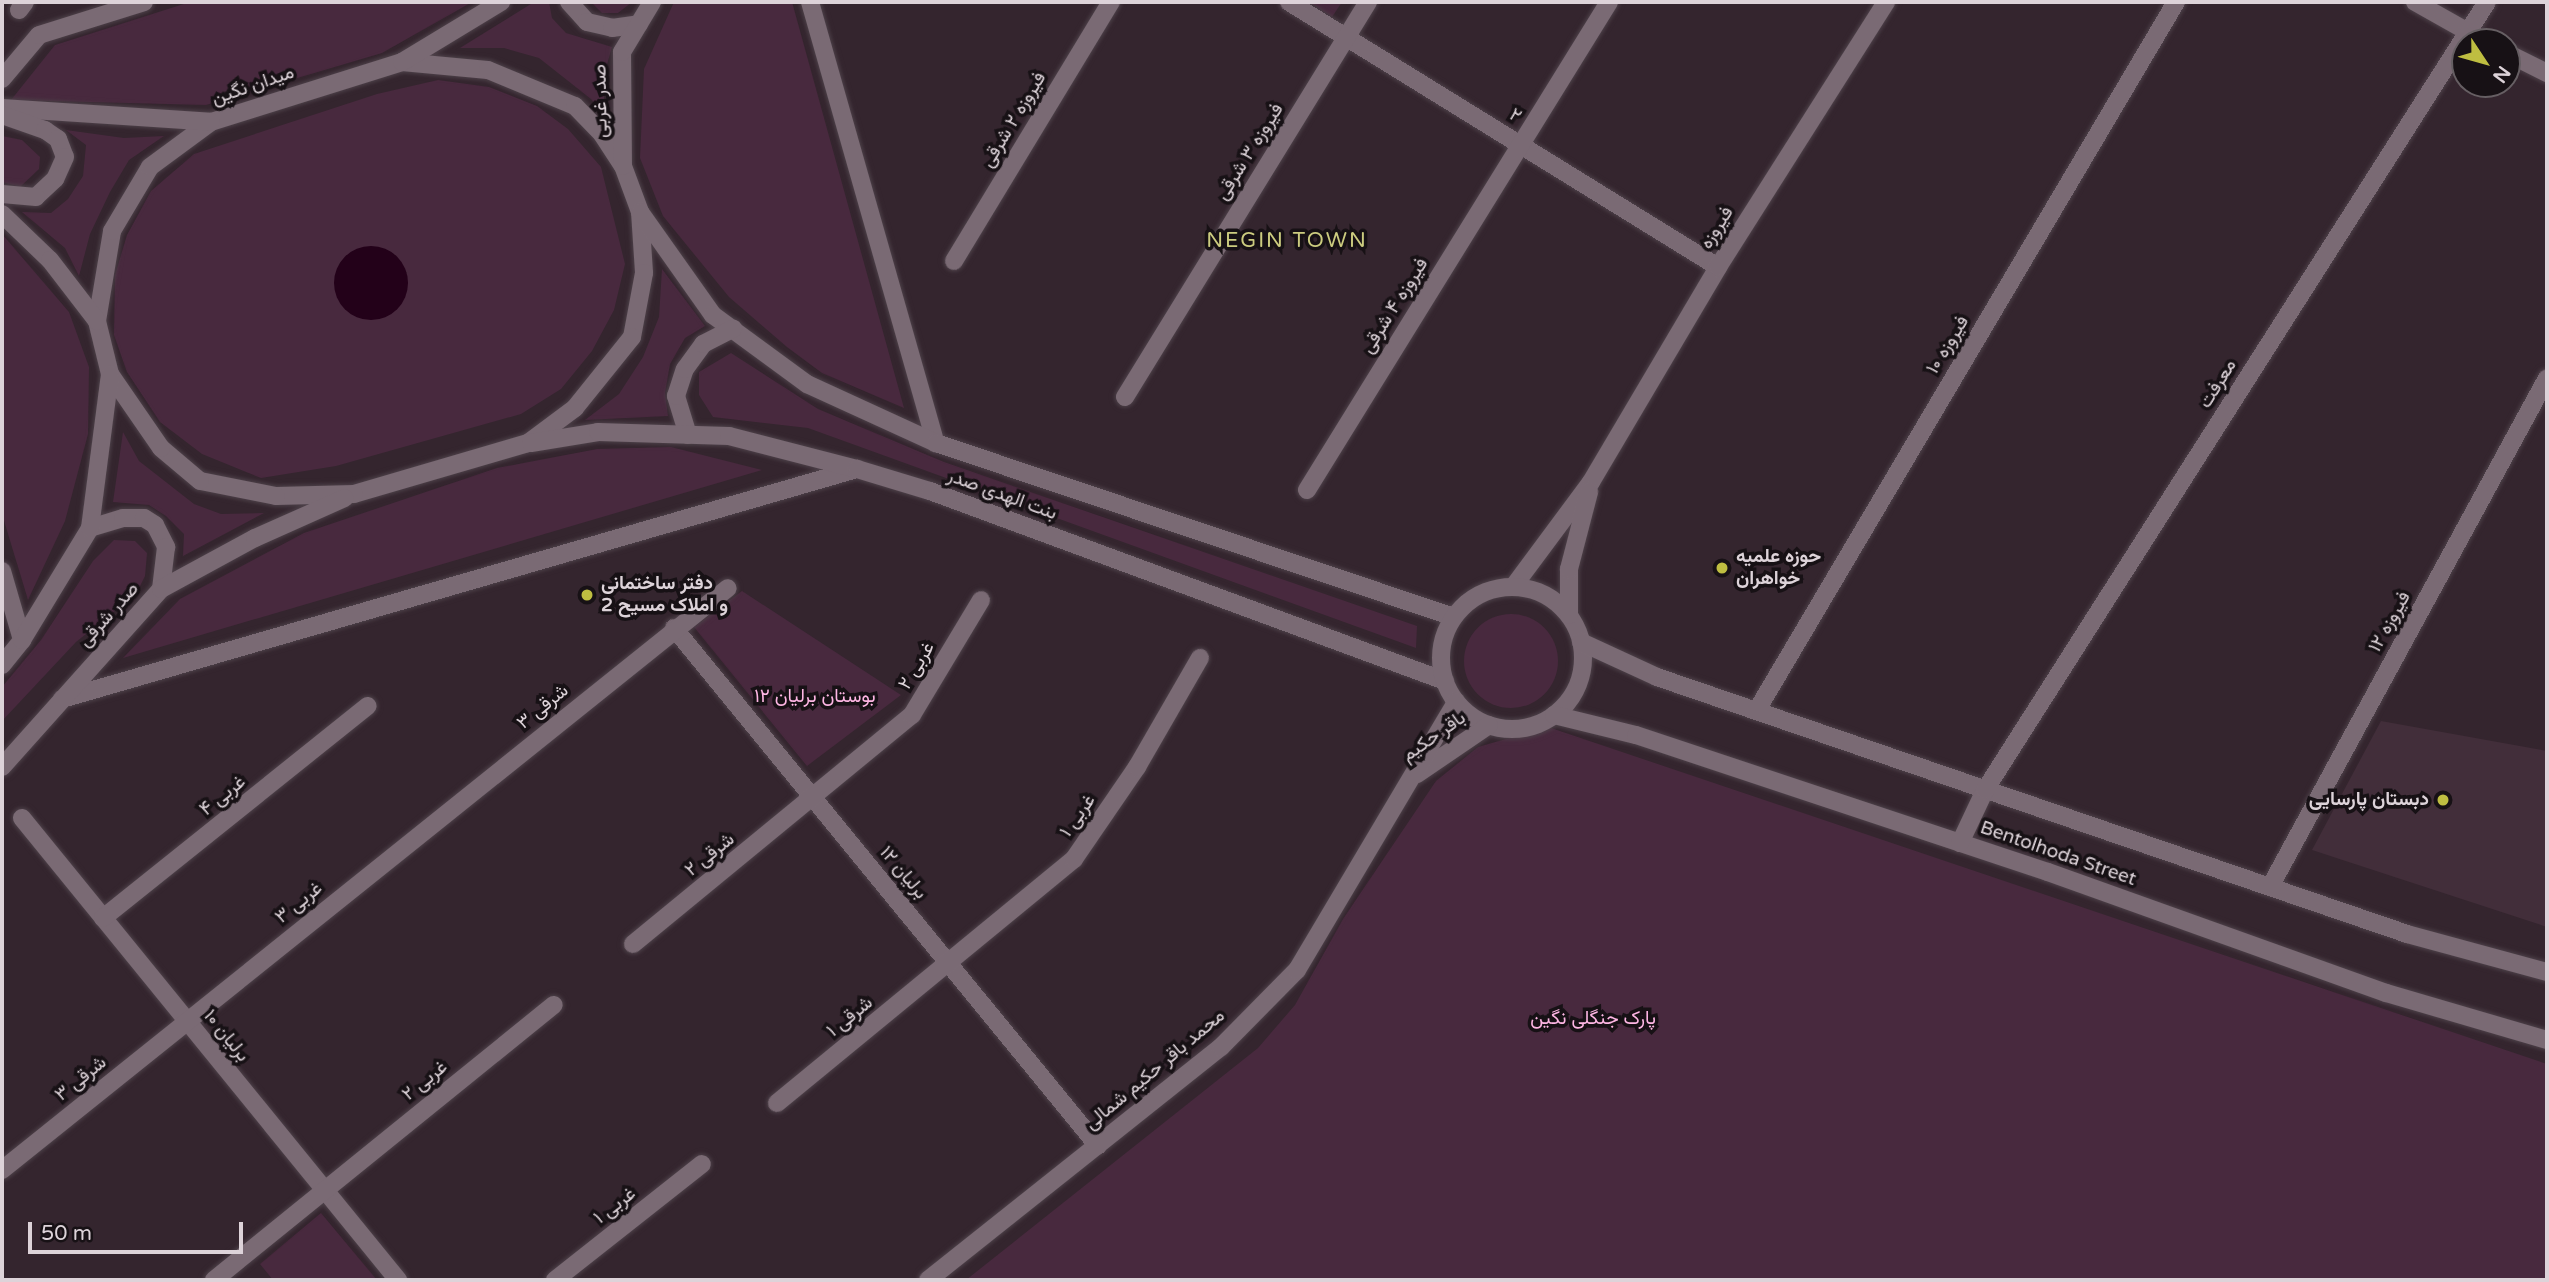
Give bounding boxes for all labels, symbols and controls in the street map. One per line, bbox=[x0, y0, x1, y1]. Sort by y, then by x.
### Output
north arrow bbox=[2451, 28, 2521, 98]
street label: میدان نگین bbox=[209, 61, 297, 111]
text: N bbox=[2488, 62, 2515, 87]
street label: صدر غربی bbox=[589, 64, 613, 138]
street label: فیروزه ۲ شرقی bbox=[977, 68, 1051, 172]
street label: فیروزه ۳ شرقی bbox=[1211, 99, 1289, 205]
street label: ۲ bbox=[1505, 104, 1525, 128]
street label: فیروزه bbox=[1695, 203, 1739, 253]
district label: NEGIN TOWN bbox=[1207, 228, 1367, 254]
street label: فیروزه ۴ شرقی bbox=[1357, 254, 1433, 358]
street label: فیروزه ۱۰ bbox=[1922, 312, 1974, 378]
street label: معرفت bbox=[2194, 355, 2242, 413]
street label: بنت الهدی صدر bbox=[944, 465, 1060, 525]
place label: حوزه علمیه خواهران bbox=[1736, 546, 1821, 590]
marker: حوزه علمیه خواهران bbox=[1714, 560, 1730, 576]
place label: دفتر ساختمانی و املاک مسیح 2 bbox=[601, 573, 728, 617]
street label: صدر شرقی bbox=[74, 578, 144, 652]
marker: دفتر ساختمانی و املاک مسیح 2 bbox=[579, 587, 595, 603]
street label: فیروزه ۱۲ bbox=[2364, 588, 2416, 656]
street label: ۲ غربی bbox=[894, 638, 940, 694]
street label: ۳ شرقی bbox=[513, 679, 573, 735]
park label: بوستان برلیان ۱۲ bbox=[754, 686, 876, 708]
street label: باقر حکیم bbox=[1398, 707, 1470, 767]
street label: ۴ غربی bbox=[196, 771, 250, 821]
place label: دبستان پارسایی bbox=[2309, 789, 2429, 811]
street label: ۱ غربی bbox=[1055, 790, 1101, 842]
marker: دبستان پارسایی bbox=[2435, 792, 2451, 808]
street label: Bentolhoda Street bbox=[1977, 817, 2139, 891]
street label: ۲ شرقی bbox=[681, 828, 739, 882]
street label: برلیان ۱۲ bbox=[874, 842, 932, 904]
street label: ۳ غربی bbox=[271, 877, 327, 929]
street label: ۱ شرقی bbox=[822, 992, 878, 1042]
street label: برلیان ۱۰ bbox=[198, 1005, 254, 1067]
street label: محمد باقر حکیم شمالی bbox=[1080, 1005, 1230, 1135]
park label: پارک جنگلی نگین bbox=[1530, 1008, 1656, 1030]
street label: ۳ شرقی bbox=[51, 1051, 111, 1107]
street label: ۲ غربی bbox=[398, 1056, 452, 1106]
street label: ۱ غربی bbox=[590, 1183, 640, 1229]
scale bar bbox=[32, 1208, 247, 1252]
text: 50 m bbox=[41, 1221, 92, 1246]

